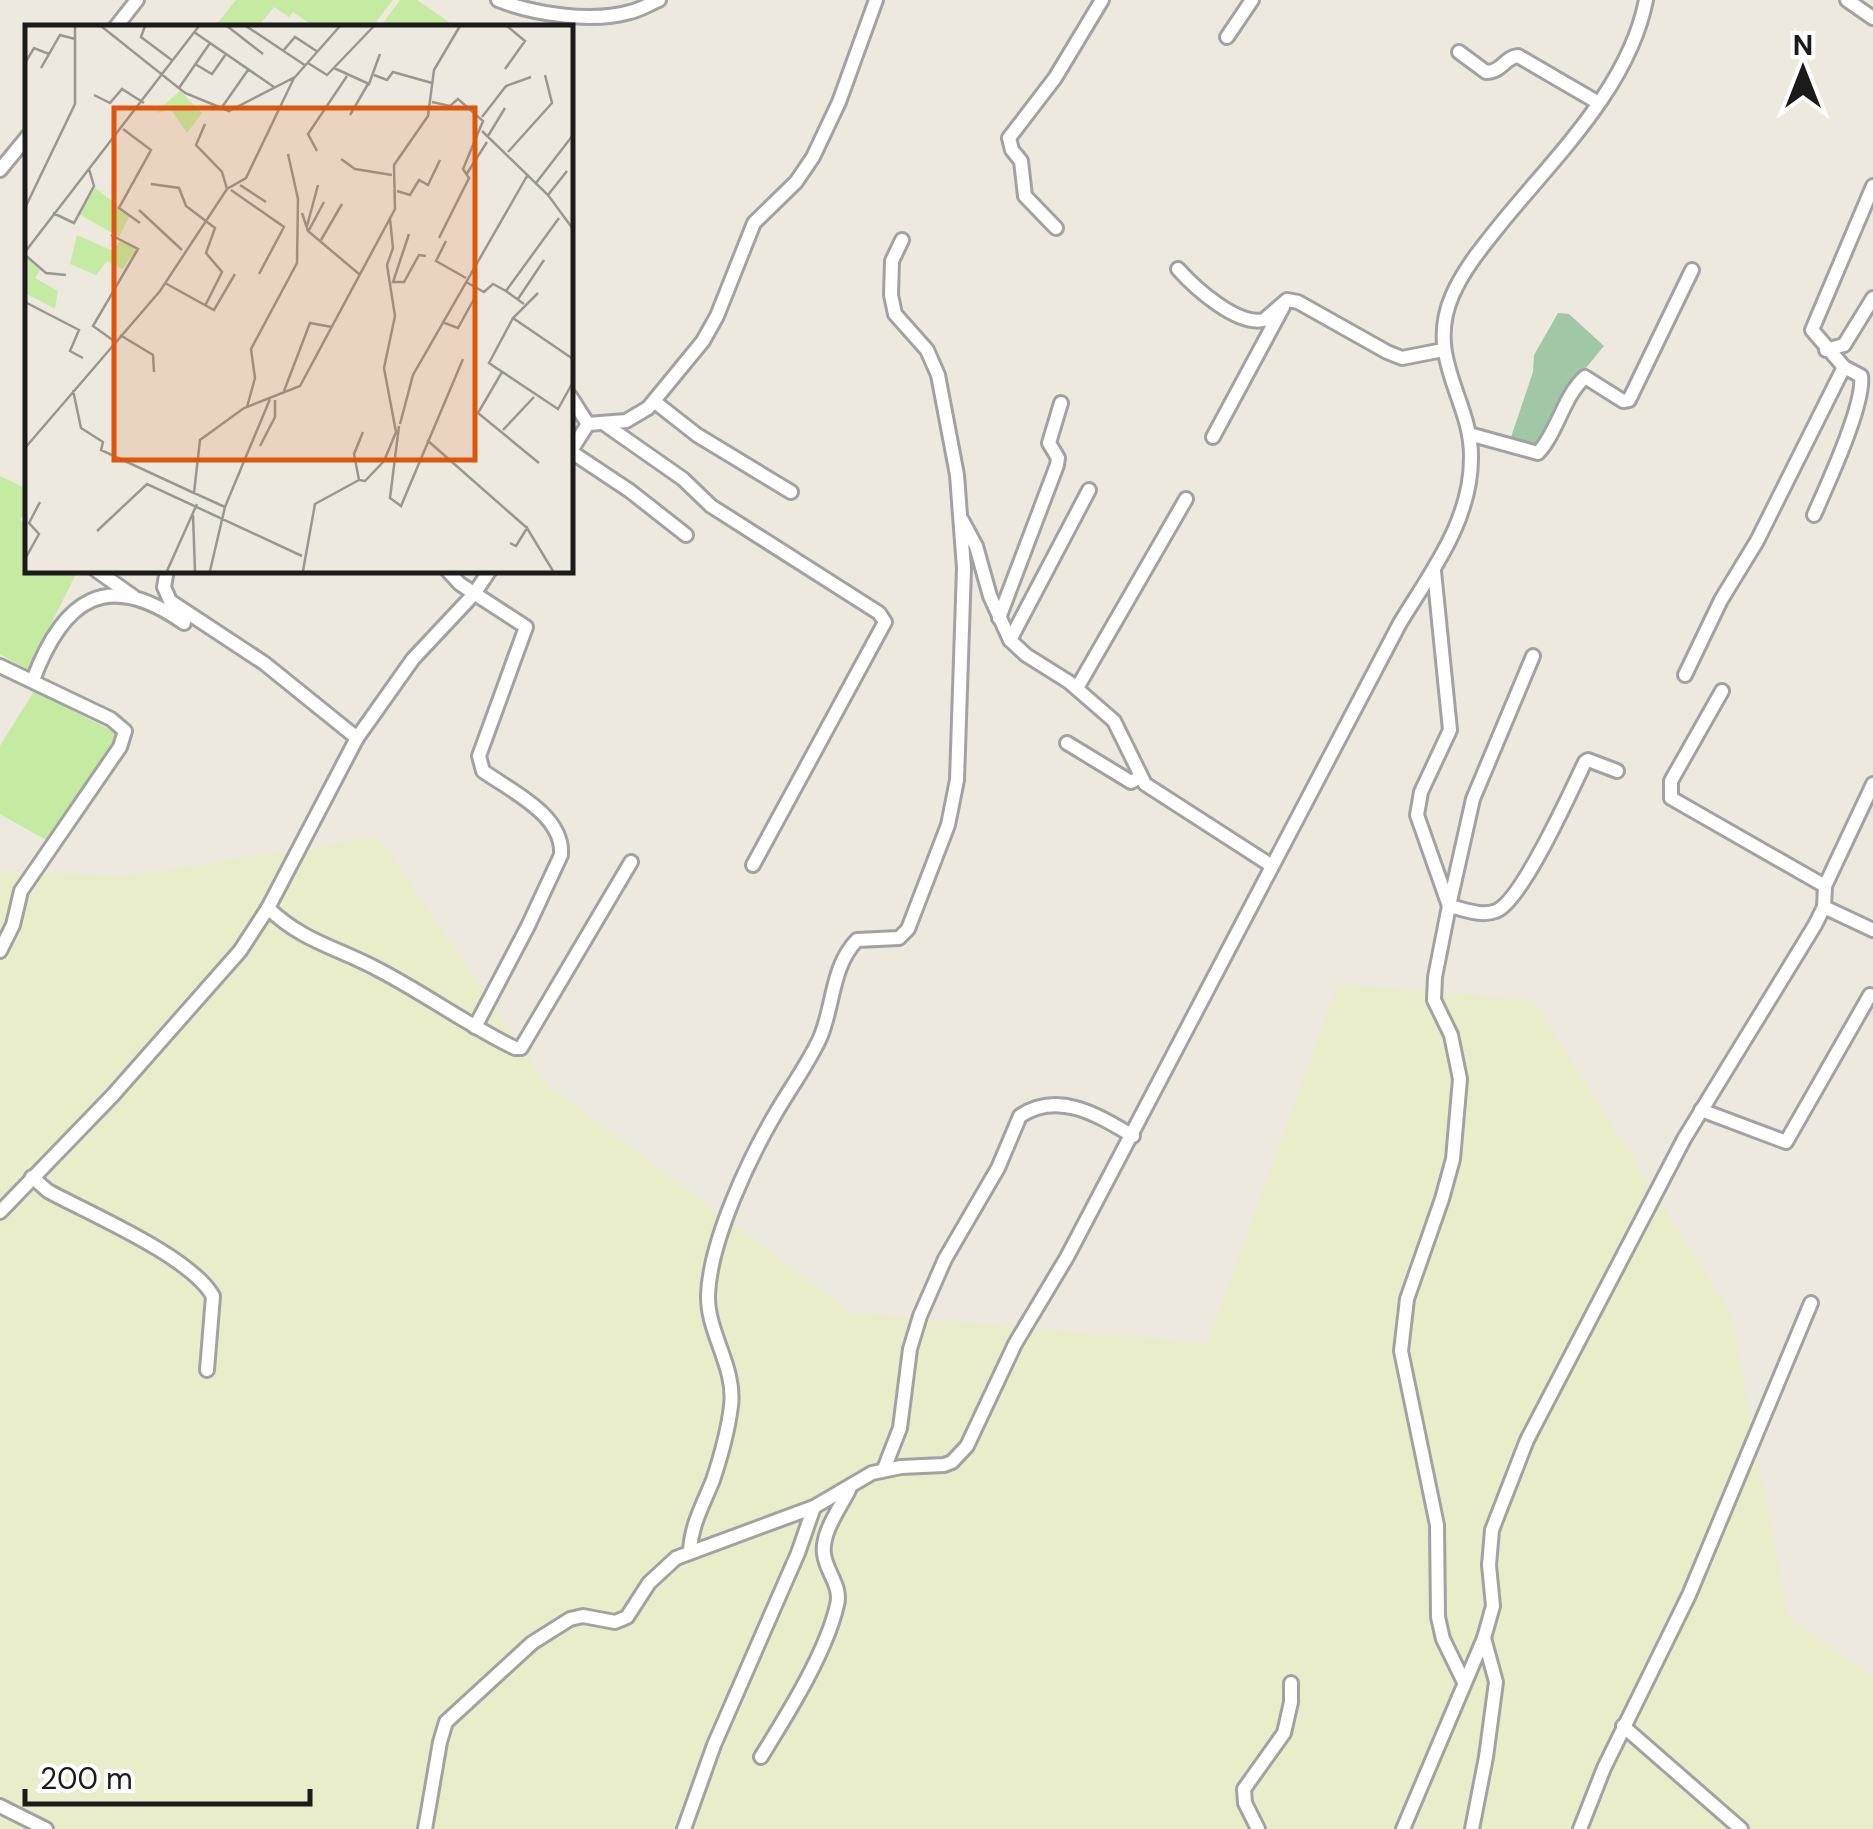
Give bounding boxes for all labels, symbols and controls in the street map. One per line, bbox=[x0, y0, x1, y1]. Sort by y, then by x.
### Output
north arrow bbox=[1753, 20, 1853, 120]
inset map bbox=[25, 25, 572, 572]
text: N bbox=[1793, 27, 1813, 64]
scale bar bbox=[25, 1744, 310, 1806]
text: 200 m bbox=[40, 1759, 133, 1798]

